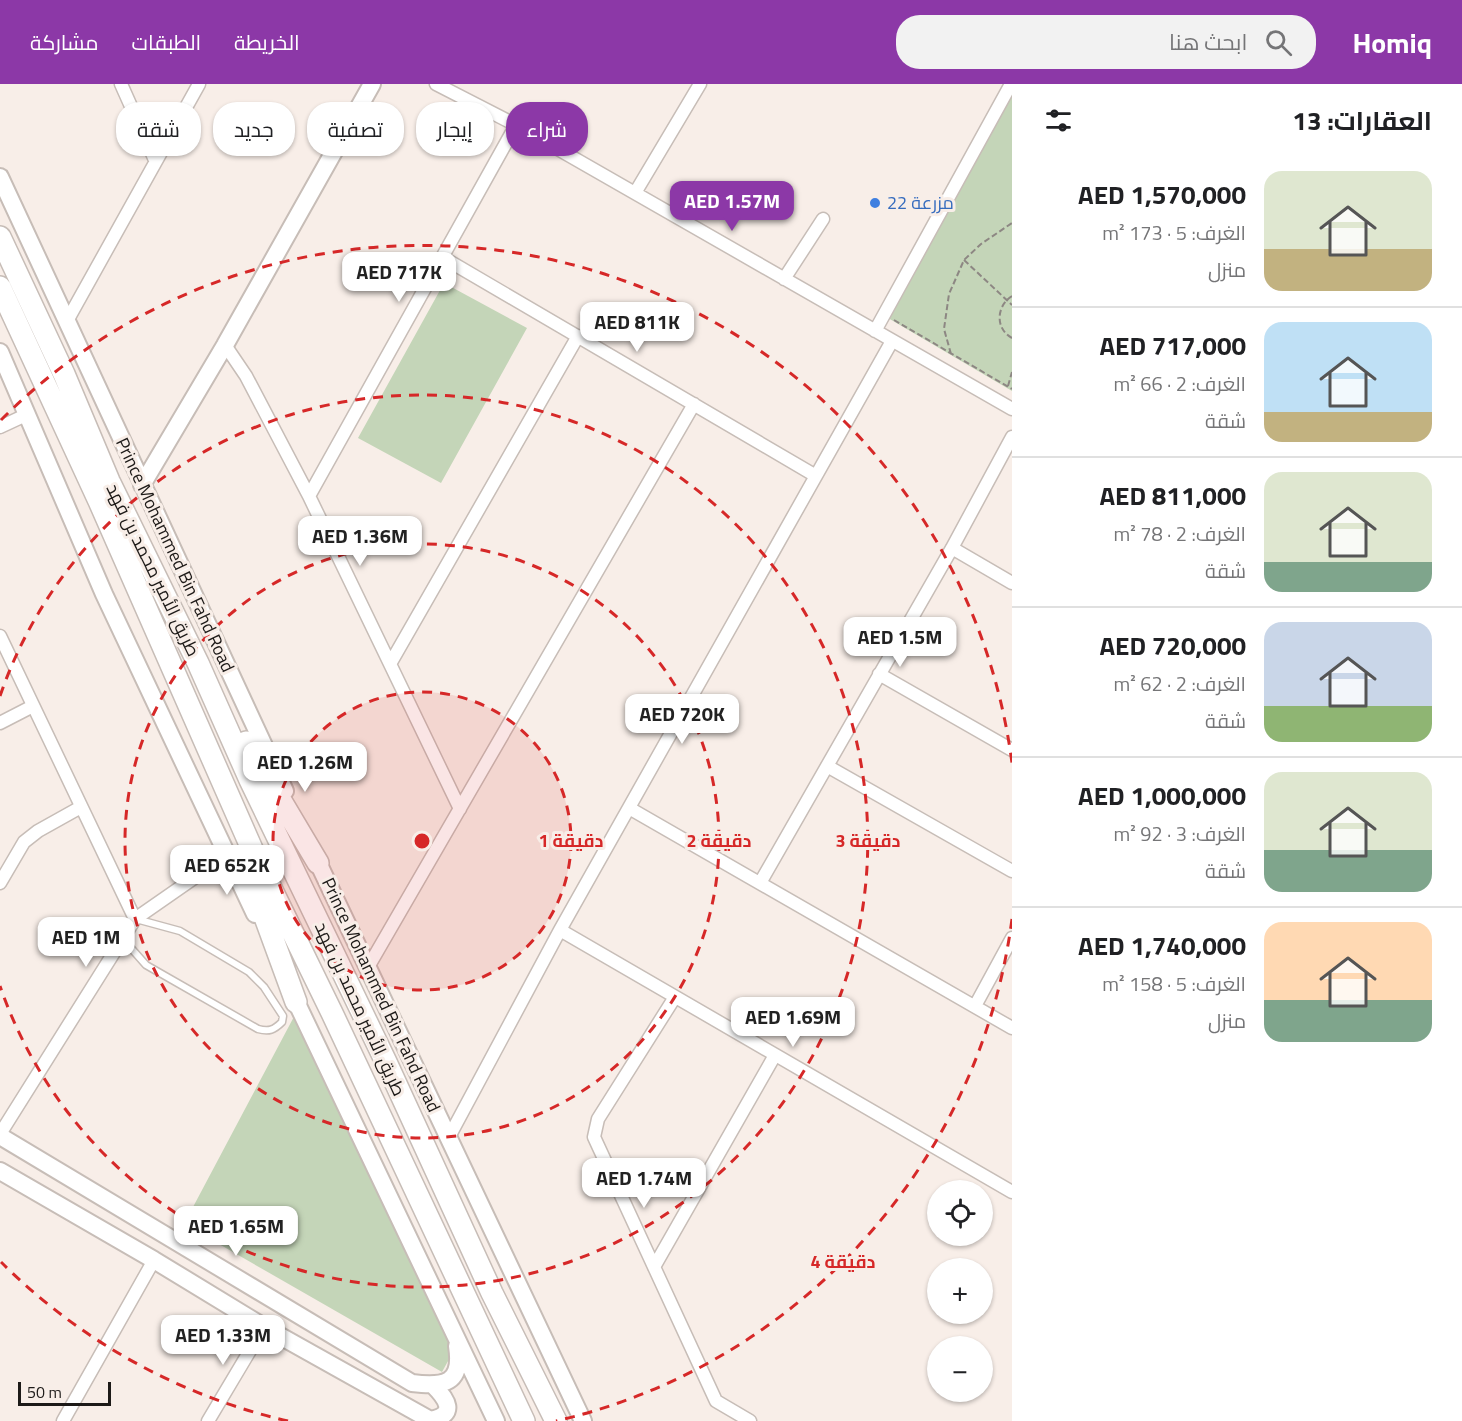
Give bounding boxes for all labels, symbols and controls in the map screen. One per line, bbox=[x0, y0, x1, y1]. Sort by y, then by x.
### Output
search box bbox=[896, 15, 1316, 69]
text: Homiq bbox=[1352, 21, 1432, 64]
text: ابحث هنا bbox=[1169, 25, 1247, 59]
text: مشاركة bbox=[30, 26, 99, 58]
text: الطبقات bbox=[132, 26, 201, 58]
text: الخريطة bbox=[234, 26, 300, 58]
icon: search bbox=[1262, 26, 1295, 59]
text: العقارات: 13 bbox=[1292, 101, 1432, 140]
chip: شقة bbox=[116, 102, 201, 156]
chip: جديد bbox=[213, 102, 295, 156]
chip: تصفية bbox=[307, 102, 404, 156]
chip: إيجار bbox=[416, 102, 494, 156]
chip: شراء bbox=[506, 102, 588, 156]
icon: filters bbox=[1042, 104, 1075, 137]
text: AED 1,570,000 bbox=[1078, 175, 1246, 214]
pin: AED 1.57M bbox=[663, 181, 801, 232]
text: AED 1.57M bbox=[684, 185, 780, 216]
place label: مزرعة 22 bbox=[887, 189, 954, 216]
icon: home bbox=[1312, 195, 1384, 267]
marker: مزرعة 22 bbox=[868, 196, 882, 210]
text: الغرف: 5 · 173 m² bbox=[1102, 217, 1246, 248]
pin: AED 717K bbox=[337, 252, 461, 303]
text: منزل bbox=[1208, 254, 1246, 285]
text: AED 717K bbox=[356, 256, 442, 287]
pin: AED 811K bbox=[575, 302, 699, 353]
text: AED 811K bbox=[594, 306, 680, 337]
text: AED 717,000 bbox=[1099, 326, 1246, 365]
icon: home bbox=[1312, 346, 1384, 418]
text: الغرف: 2 · 66 m² bbox=[1114, 368, 1246, 399]
text: شقة bbox=[1205, 405, 1246, 436]
street label: Prince Mohammed Bin Fahd Road bbox=[109, 433, 242, 676]
text: AED 811,000 bbox=[1099, 476, 1246, 515]
street label: طريق الأمير محمد بن فهد bbox=[100, 479, 207, 661]
icon: home bbox=[1312, 496, 1384, 568]
pin: AED 1.36M bbox=[291, 516, 429, 567]
text: الغرف: 2 · 78 m² bbox=[1114, 518, 1246, 549]
text: AED 1.36M bbox=[312, 520, 408, 551]
text: شقة bbox=[1205, 555, 1246, 586]
pin: AED 1.5M bbox=[838, 617, 962, 668]
text: AED 1.5M bbox=[858, 621, 942, 652]
text: AED 720,000 bbox=[1099, 626, 1246, 665]
icon: home bbox=[1312, 646, 1384, 718]
text: الغرف: 2 · 62 m² bbox=[1114, 668, 1246, 699]
pin: AED 720K bbox=[620, 694, 744, 745]
text: AED 720K bbox=[639, 698, 725, 729]
text: شقة bbox=[1205, 705, 1246, 736]
pin: AED 1.26M bbox=[236, 742, 374, 793]
text: AED 1.26M bbox=[257, 746, 353, 777]
text: AED 1,000,000 bbox=[1078, 776, 1246, 815]
icon: home bbox=[1312, 796, 1384, 868]
text: الغرف: 3 · 92 m² bbox=[1114, 818, 1246, 849]
text: 1 دقيقة bbox=[539, 827, 604, 854]
text: 2 دقيقة bbox=[687, 827, 752, 854]
text: 3 دقيقة bbox=[836, 827, 901, 854]
centre of rings bbox=[412, 831, 432, 851]
pin: AED 652K bbox=[165, 845, 289, 896]
text: AED 652K bbox=[184, 849, 270, 880]
text: شقة bbox=[1205, 855, 1246, 886]
street label: Prince Mohammed Bin Fahd Road bbox=[315, 873, 448, 1116]
pin: AED 1M bbox=[37, 917, 135, 968]
street label: طريق الأمير محمد بن فهد bbox=[308, 917, 413, 1100]
text: AED 1M bbox=[52, 921, 120, 952]
text: AED 1,740,000 bbox=[1078, 926, 1246, 965]
icon: home bbox=[1312, 946, 1384, 1018]
text: الغرف: 5 · 158 m² bbox=[1102, 968, 1246, 999]
pin: AED 1.69M bbox=[724, 997, 862, 1048]
text: AED 1.69M bbox=[745, 1001, 841, 1032]
text: منزل bbox=[1208, 1005, 1246, 1036]
pin: AED 1.74M bbox=[575, 1158, 713, 1209]
text: AED 1.74M bbox=[596, 1162, 692, 1193]
map controls bbox=[927, 1180, 993, 1402]
button: locate bbox=[927, 1180, 993, 1246]
pin: AED 1.65M bbox=[167, 1206, 305, 1257]
text: AED 1.65M bbox=[188, 1210, 284, 1241]
text: 4 دقيقة bbox=[811, 1248, 876, 1275]
button: + bbox=[927, 1258, 993, 1324]
pin: AED 1.33M bbox=[154, 1315, 292, 1366]
text: AED 1.33M bbox=[175, 1319, 271, 1350]
button: − bbox=[927, 1336, 993, 1402]
scale bar bbox=[18, 1379, 111, 1406]
text: 50 m bbox=[27, 1380, 62, 1404]

